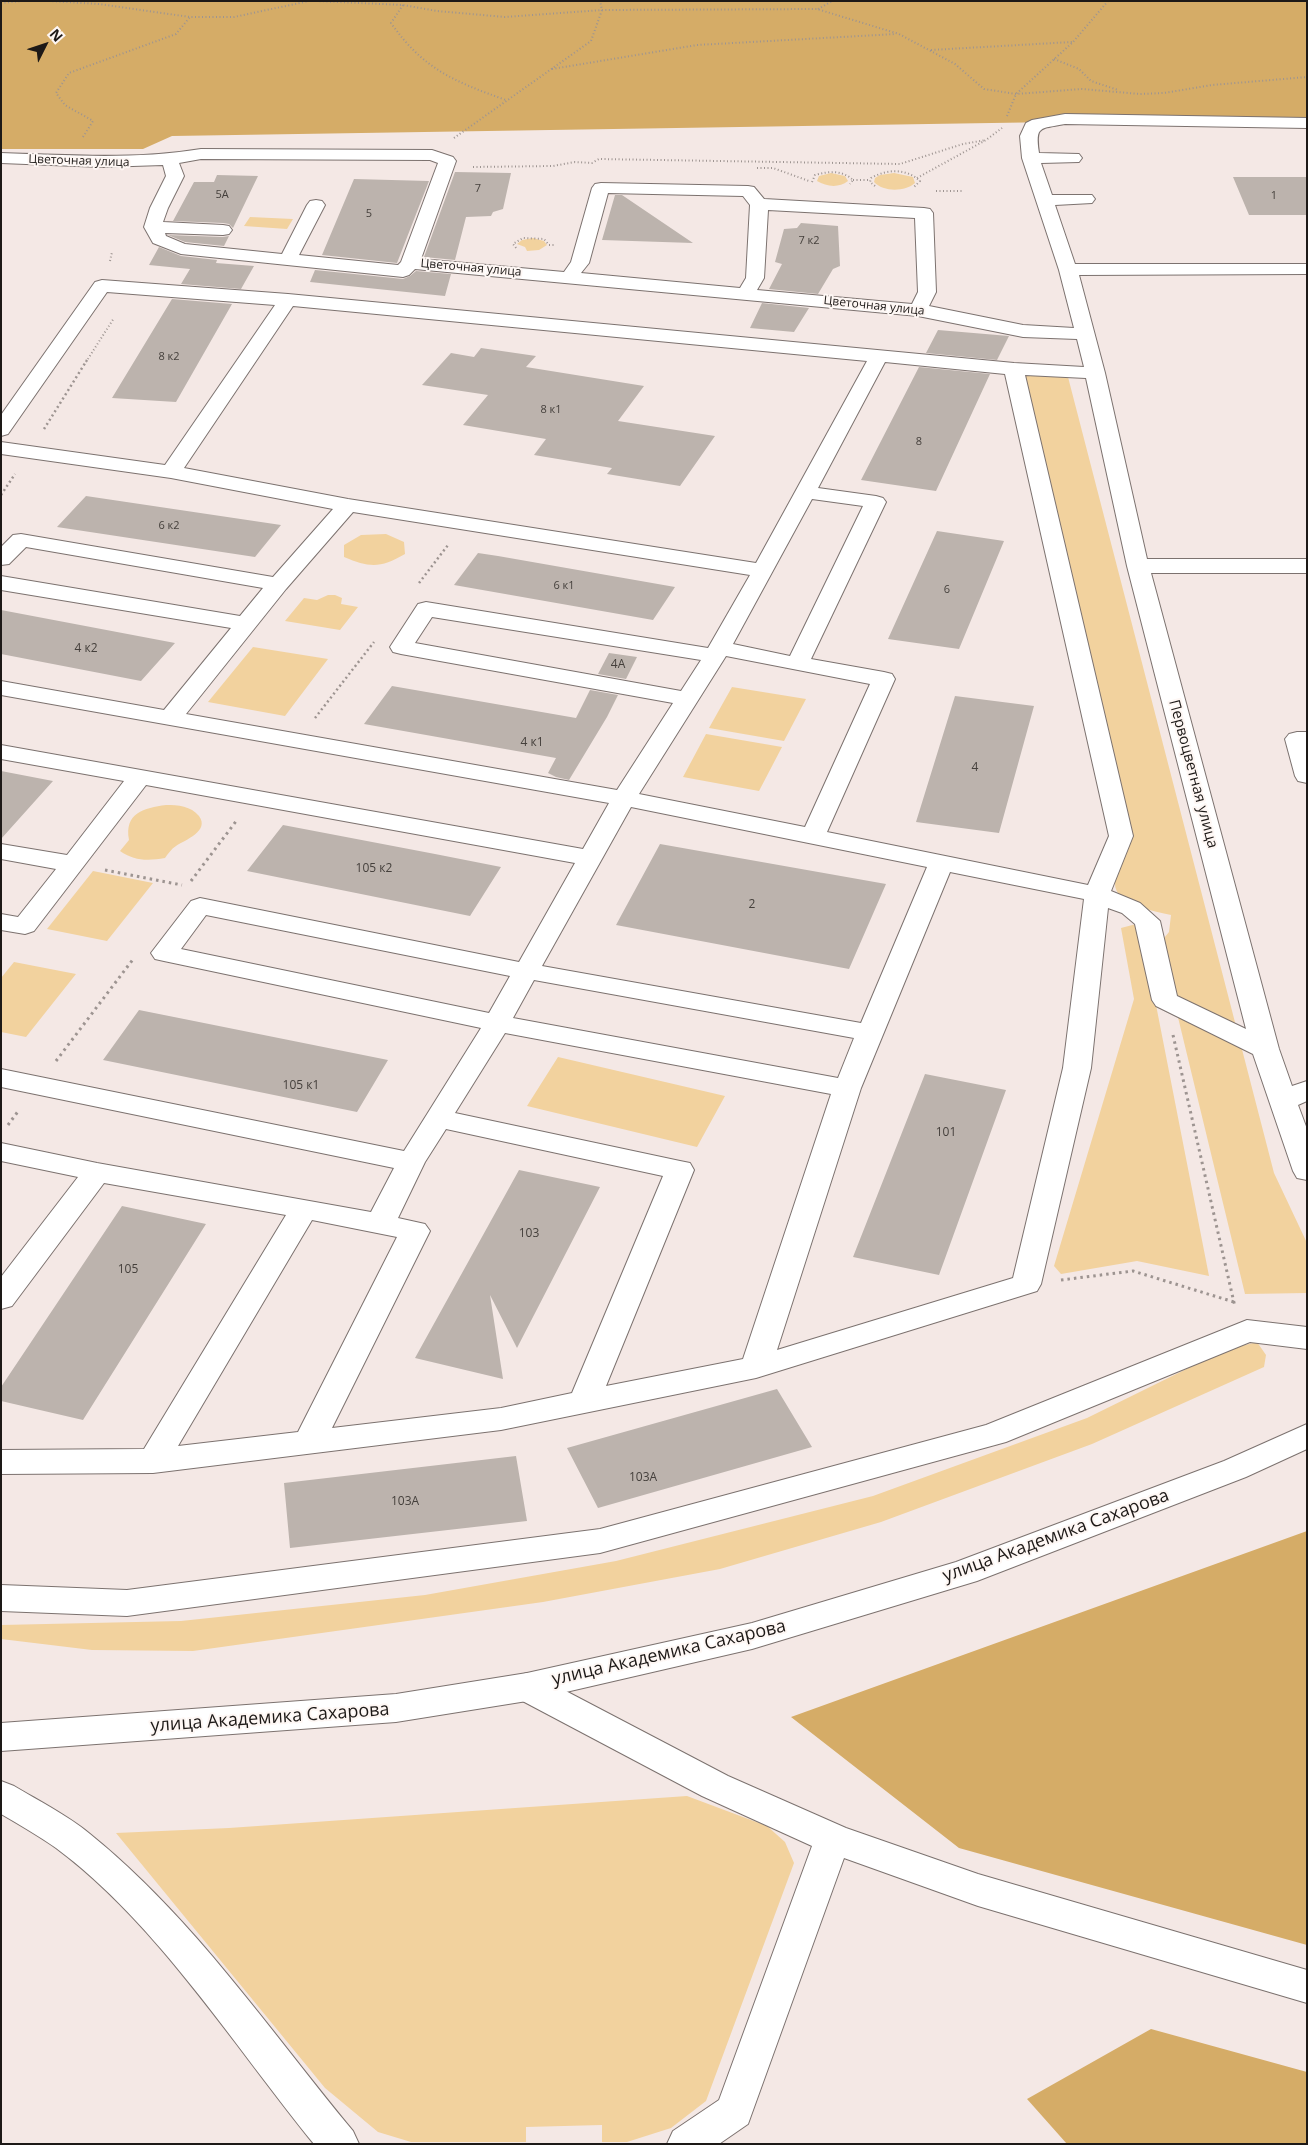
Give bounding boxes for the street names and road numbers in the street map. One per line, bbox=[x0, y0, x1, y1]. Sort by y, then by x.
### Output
street label: Цветочная улица bbox=[28, 152, 130, 170]
street label: Цветочная улица bbox=[420, 256, 522, 280]
street label: Цветочная улица bbox=[823, 294, 925, 318]
street label: Первоцветная улица bbox=[1165, 698, 1221, 850]
street label: улица Академика Сахарова bbox=[940, 1485, 1172, 1587]
street label: улица Академика Сахарова bbox=[550, 1616, 788, 1690]
street label: улица Академика Сахарова bbox=[150, 1699, 390, 1737]

